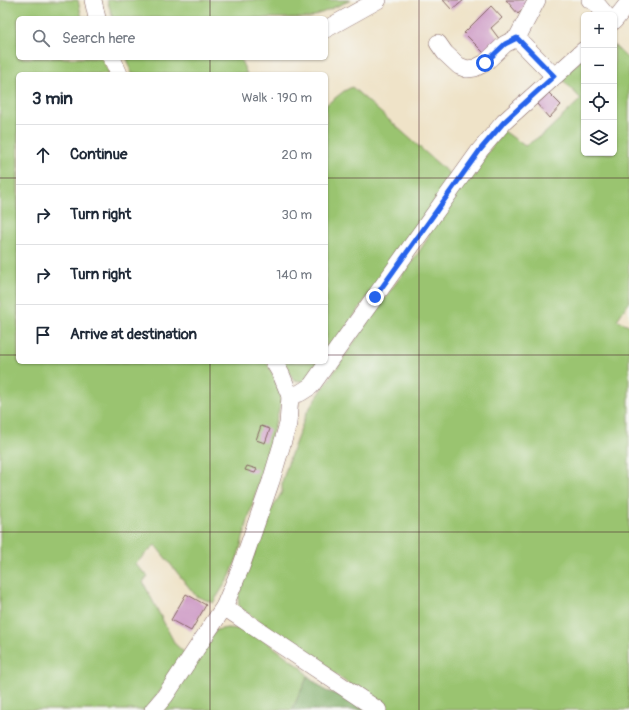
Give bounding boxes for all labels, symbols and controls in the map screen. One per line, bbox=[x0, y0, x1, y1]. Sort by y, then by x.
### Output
map controls bbox=[581, 12, 617, 156]
button: + bbox=[581, 12, 617, 48]
search box bbox=[16, 16, 328, 60]
icon: search bbox=[30, 27, 52, 49]
text: Search here bbox=[62, 29, 135, 48]
button: − bbox=[581, 48, 617, 84]
route start bbox=[476, 54, 494, 72]
button: locate bbox=[581, 84, 617, 120]
text: 3 min bbox=[32, 88, 73, 109]
text: Walk · 190 m bbox=[241, 90, 312, 106]
button: layers bbox=[581, 120, 617, 156]
icon: ahead bbox=[32, 144, 54, 166]
text: Continue bbox=[70, 145, 128, 164]
text: 20 m bbox=[281, 147, 312, 163]
icon: right bbox=[32, 204, 54, 226]
text: Turn right bbox=[70, 205, 131, 224]
text: 30 m bbox=[282, 207, 312, 223]
icon: right bbox=[32, 264, 54, 286]
text: Turn right bbox=[70, 265, 131, 284]
text: 140 m bbox=[276, 267, 312, 283]
route end bbox=[366, 288, 384, 306]
icon: arrive bbox=[32, 324, 54, 346]
text: Arrive at destination bbox=[70, 325, 197, 344]

